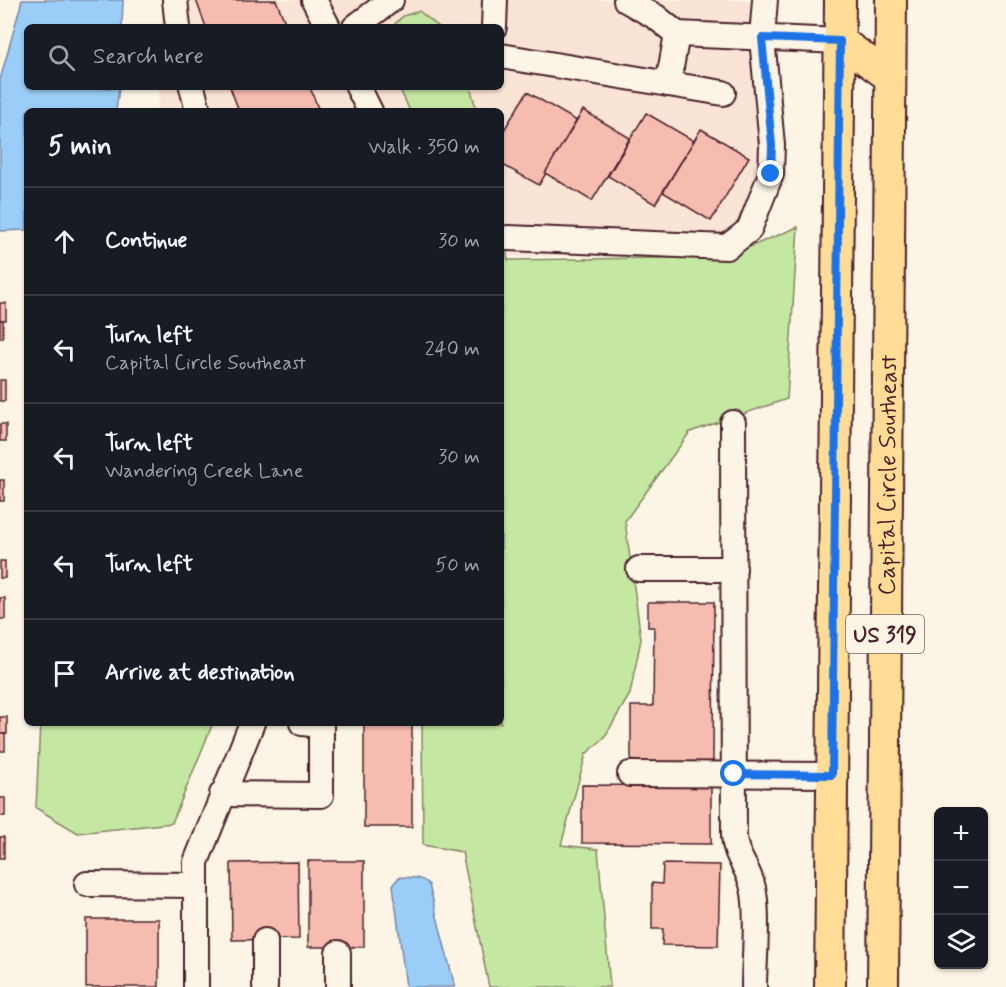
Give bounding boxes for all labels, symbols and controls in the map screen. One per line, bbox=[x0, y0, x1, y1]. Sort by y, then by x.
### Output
search box bbox=[24, 24, 504, 90]
icon: search bbox=[45, 41, 78, 74]
text: Search here bbox=[93, 43, 204, 71]
text: 5 min bbox=[48, 130, 112, 164]
text: Walk · 350 m bbox=[368, 134, 480, 161]
route end bbox=[757, 160, 783, 186]
icon: ahead bbox=[48, 225, 81, 258]
text: Continue bbox=[105, 227, 187, 255]
text: 30 m bbox=[438, 228, 480, 255]
text: Turn left bbox=[105, 322, 193, 350]
icon: left bbox=[48, 333, 81, 366]
text: 240 m bbox=[425, 336, 480, 363]
text: Capital Circle Southeast bbox=[105, 350, 306, 377]
street label: Capital Circle Southeast bbox=[872, 354, 905, 596]
text: Turn left bbox=[105, 430, 193, 458]
icon: left bbox=[48, 441, 81, 474]
text: 30 m bbox=[438, 444, 480, 471]
text: Wandering Creek Lane bbox=[105, 458, 304, 485]
icon: left bbox=[48, 549, 81, 582]
text: Turn left bbox=[105, 551, 193, 579]
text: 50 m bbox=[435, 552, 480, 579]
road number: US 319 bbox=[846, 615, 924, 653]
icon: arrive bbox=[48, 657, 81, 690]
text: Arrive at destination bbox=[105, 659, 295, 687]
route start bbox=[720, 760, 746, 786]
map controls bbox=[934, 807, 988, 969]
button: + bbox=[934, 807, 988, 861]
button: − bbox=[934, 861, 988, 915]
button: layers bbox=[934, 915, 988, 969]

